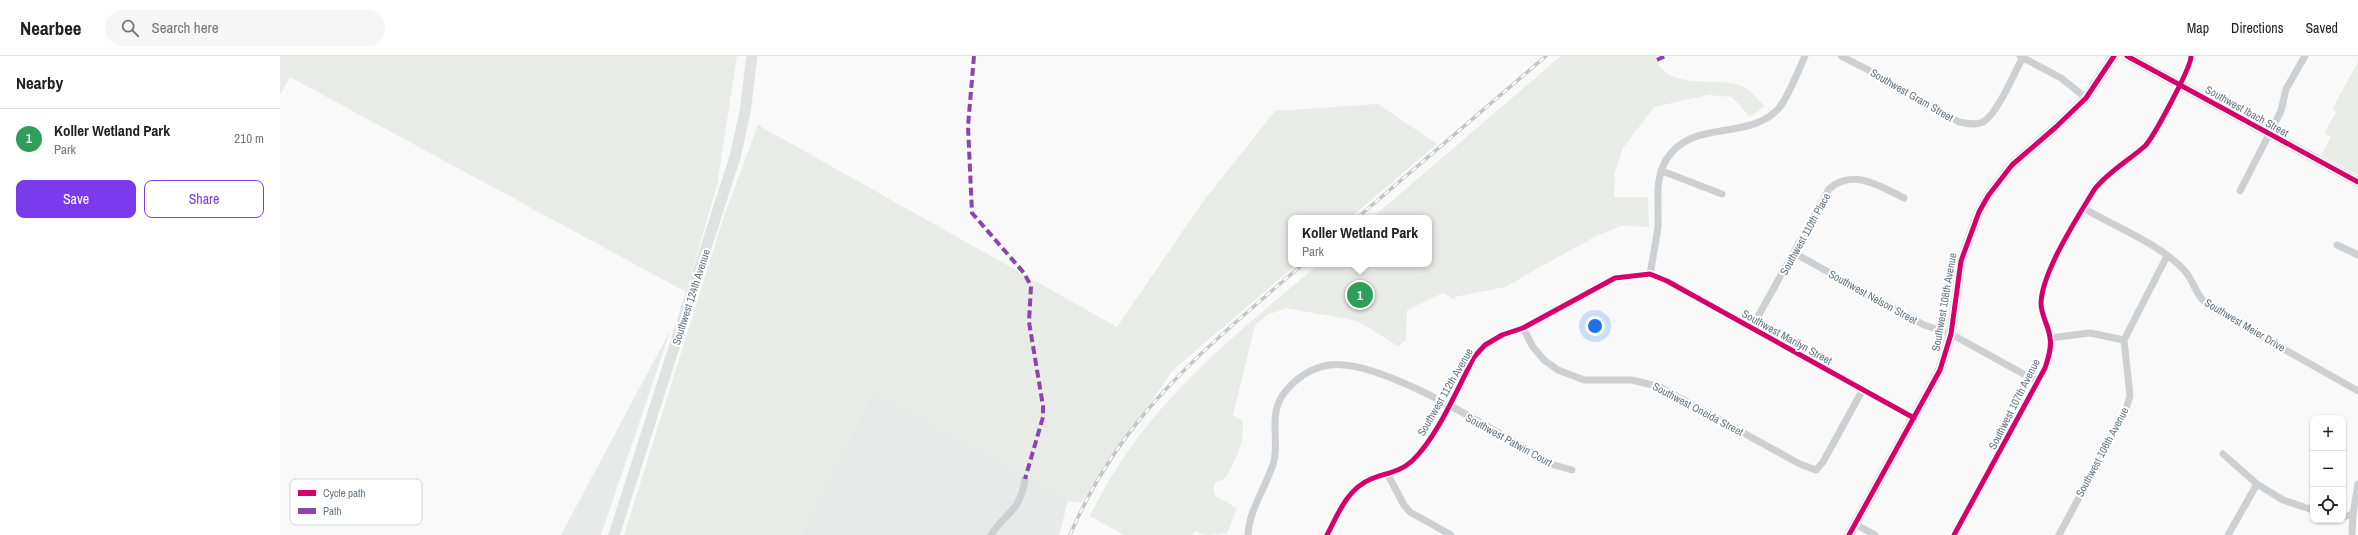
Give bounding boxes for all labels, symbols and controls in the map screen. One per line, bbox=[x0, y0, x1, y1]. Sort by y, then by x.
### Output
search box bbox=[105, 10, 385, 46]
text: Nearbee bbox=[20, 15, 81, 41]
icon: search bbox=[119, 17, 141, 39]
text: Search here bbox=[151, 17, 219, 38]
text: Map bbox=[2187, 19, 2209, 37]
text: Directions bbox=[2231, 19, 2283, 37]
text: Saved bbox=[2305, 19, 2338, 37]
street label: Southwest Gram Street bbox=[1868, 65, 1957, 125]
text: Nearby bbox=[16, 71, 63, 94]
street label: Southwest Ibach Street bbox=[2203, 82, 2292, 140]
text: Koller Wetland Park bbox=[54, 120, 170, 141]
text: 1 bbox=[26, 130, 32, 147]
text: 210 m bbox=[234, 130, 264, 147]
text: Park bbox=[54, 141, 76, 158]
button: Save bbox=[16, 180, 136, 218]
button: Share bbox=[144, 180, 264, 218]
street label: Southwest 110th Place bbox=[1777, 191, 1833, 277]
popup bbox=[1288, 215, 1432, 267]
text: Koller Wetland Park bbox=[1302, 222, 1418, 243]
text: Park bbox=[1302, 243, 1324, 260]
street label: Southwest 124th Avenue bbox=[669, 247, 713, 347]
street label: Southwest 108th Avenue bbox=[1928, 252, 1960, 352]
street label: Southwest Nelson Street bbox=[1826, 267, 1920, 327]
pin: 1 bbox=[1347, 280, 1373, 310]
street label: Southwest Meier Drive bbox=[2202, 295, 2288, 355]
street label: Southwest Marilyn Street bbox=[1740, 306, 1835, 368]
your location bbox=[1585, 316, 1605, 336]
street label: Southwest 112th Avenue bbox=[1414, 346, 1476, 438]
street label: Southwest 107th Avenue bbox=[1985, 356, 2043, 452]
street label: Southwest Oneida Street bbox=[1650, 379, 1746, 439]
street label: Southwest 106th Avenue bbox=[2072, 405, 2132, 499]
street label: Southwest Patwin Court bbox=[1463, 410, 1555, 470]
map controls bbox=[2310, 415, 2346, 523]
button: + bbox=[2310, 415, 2346, 451]
button: − bbox=[2310, 451, 2346, 487]
legend bbox=[290, 479, 422, 525]
text: Cycle path bbox=[323, 486, 366, 500]
button: locate bbox=[2310, 487, 2346, 523]
text: Path bbox=[323, 504, 342, 518]

